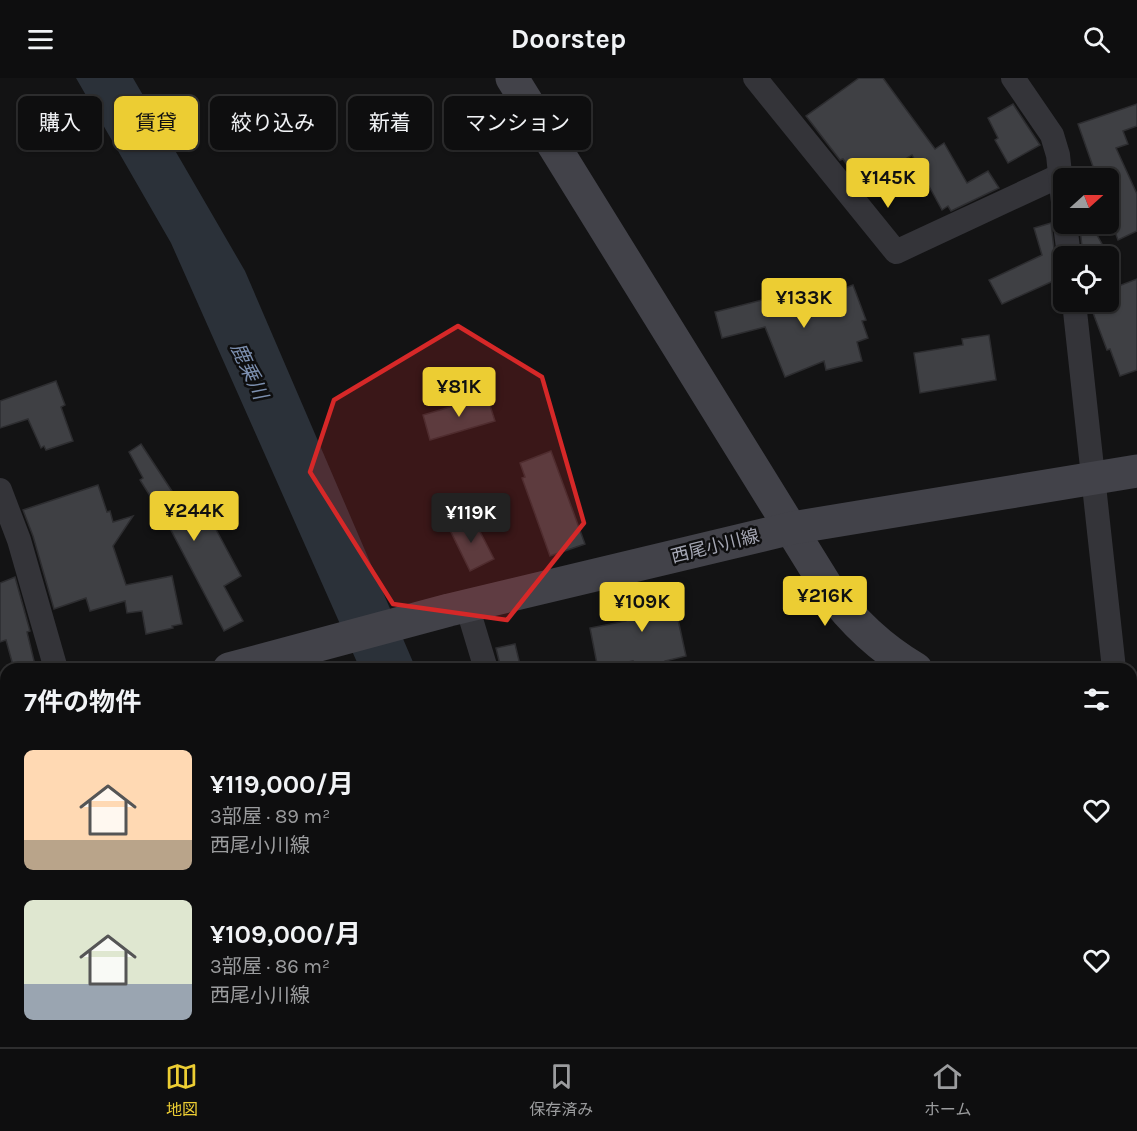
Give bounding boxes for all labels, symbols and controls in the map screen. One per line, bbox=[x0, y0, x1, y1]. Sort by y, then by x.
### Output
icon: menu bbox=[24, 23, 57, 56]
text: Doorstep bbox=[511, 23, 626, 55]
icon: search bbox=[1080, 23, 1113, 56]
chip: 購入 bbox=[18, 96, 102, 150]
chip: 賃貸 bbox=[114, 96, 198, 150]
chip: 絞り込み bbox=[210, 96, 336, 150]
chip: 新着 bbox=[348, 96, 432, 150]
chip: マンション bbox=[444, 96, 591, 150]
pin: ¥145K bbox=[846, 158, 930, 209]
text: ¥145K bbox=[860, 166, 916, 189]
north arrow bbox=[1053, 168, 1119, 234]
map controls bbox=[1053, 168, 1119, 312]
button: locate bbox=[1053, 246, 1119, 312]
pin: ¥133K bbox=[762, 278, 846, 329]
text: ¥133K bbox=[776, 286, 832, 309]
water label: 鹿乗川 bbox=[226, 339, 273, 405]
pin: ¥81K bbox=[423, 367, 495, 418]
text: ¥81K bbox=[437, 375, 481, 398]
pin: ¥244K bbox=[152, 491, 236, 542]
pin: ¥119K bbox=[429, 493, 513, 544]
text: ¥244K bbox=[164, 499, 224, 522]
text: ¥119K bbox=[445, 501, 497, 524]
street label: 西尾小川線 bbox=[669, 524, 761, 568]
pin: ¥216K bbox=[783, 576, 867, 627]
pin: ¥109K bbox=[600, 582, 684, 633]
text: ¥216K bbox=[797, 584, 853, 607]
text: ¥109K bbox=[614, 590, 670, 613]
icon: filters bbox=[1080, 683, 1113, 716]
text: 7件の物件 bbox=[24, 687, 141, 718]
text: ¥119,000/月 bbox=[210, 769, 354, 800]
icon: home bbox=[72, 774, 144, 846]
icon: heart bbox=[1080, 794, 1113, 827]
text: 3部屋 · 89 m² bbox=[210, 805, 330, 828]
text: 西尾小川線 bbox=[210, 834, 310, 857]
text: ¥109,000/月 bbox=[210, 919, 361, 950]
icon: home bbox=[72, 924, 144, 996]
icon: heart bbox=[1080, 944, 1113, 977]
text: 3部屋 · 86 m² bbox=[210, 955, 330, 978]
text: 西尾小川線 bbox=[210, 984, 310, 1007]
tab: 地図 bbox=[165, 1060, 198, 1120]
tab: 保存済み bbox=[529, 1060, 593, 1120]
tab: ホーム bbox=[924, 1060, 972, 1120]

